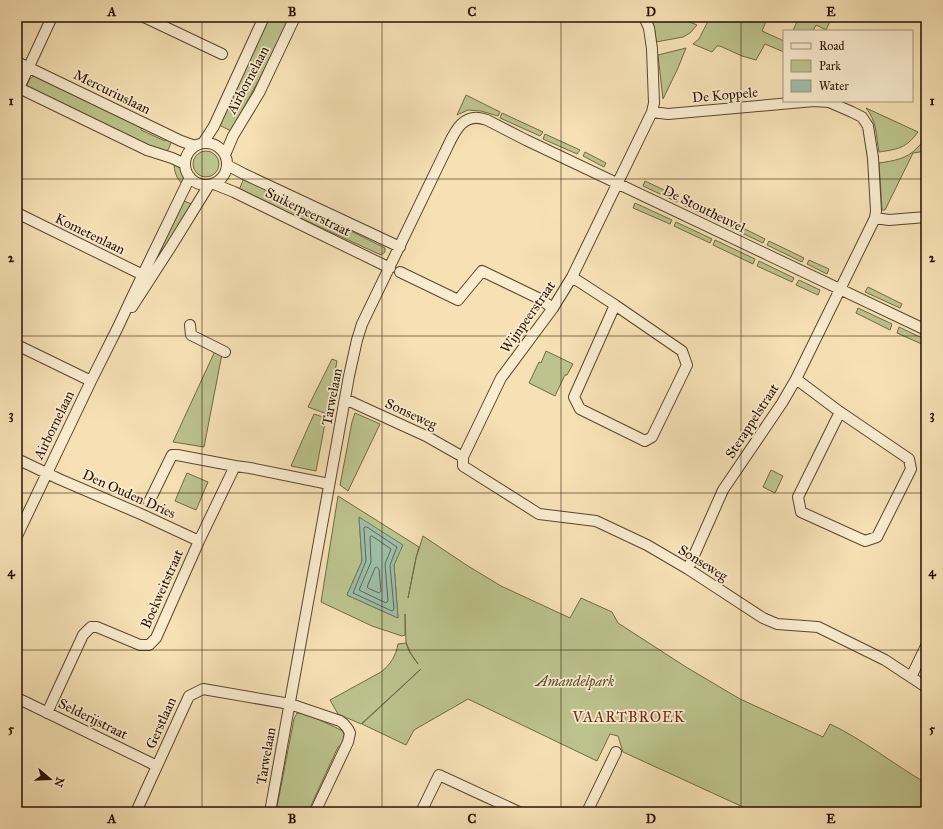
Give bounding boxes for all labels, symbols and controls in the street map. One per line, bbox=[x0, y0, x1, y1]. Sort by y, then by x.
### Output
text: A bbox=[107, 4, 117, 20]
text: B bbox=[288, 4, 297, 20]
text: C bbox=[468, 4, 477, 20]
text: D bbox=[646, 4, 656, 20]
text: E bbox=[826, 4, 836, 20]
legend bbox=[783, 30, 913, 102]
text: Road bbox=[819, 39, 845, 53]
street label: Airbornelaan bbox=[223, 43, 273, 118]
text: Park bbox=[819, 59, 841, 73]
street label: Mercuriuslaan bbox=[71, 66, 154, 118]
text: Water bbox=[819, 79, 849, 93]
street label: De Koppele bbox=[691, 84, 759, 106]
text: 1 bbox=[8, 93, 14, 109]
text: 1 bbox=[929, 93, 935, 109]
street label: De Stoutheuvel bbox=[660, 182, 748, 236]
street label: Suikerpeerstraat bbox=[263, 184, 353, 240]
street label: Kometenlaan bbox=[52, 210, 128, 258]
text: 2 bbox=[8, 250, 15, 266]
text: 2 bbox=[929, 250, 936, 266]
street label: Wijnpeerstraat bbox=[497, 278, 559, 356]
street label: Tarwelaan bbox=[318, 366, 346, 427]
street label: Sterappelstraat bbox=[722, 380, 782, 462]
street label: Airbornelaan bbox=[30, 388, 78, 463]
street label: Sonseweg bbox=[382, 395, 440, 434]
text: 3 bbox=[8, 407, 14, 423]
text: 3 bbox=[929, 407, 935, 423]
street label: Den Ouden Dries bbox=[80, 466, 178, 522]
street label: Sonseweg bbox=[675, 541, 731, 585]
street label: Boekweitstraat bbox=[137, 547, 187, 631]
text: 4 bbox=[7, 564, 15, 580]
text: 4 bbox=[928, 564, 936, 580]
park label: Amandelpark bbox=[534, 673, 615, 691]
street label: Gerstlaan bbox=[142, 694, 180, 751]
street label: Selderijstraat bbox=[56, 695, 131, 743]
district label: VAARTBROEK bbox=[571, 708, 686, 726]
text: 5 bbox=[8, 721, 15, 737]
text: 5 bbox=[929, 721, 936, 737]
street label: Tarwelaan bbox=[253, 726, 279, 786]
north arrow bbox=[30, 759, 70, 799]
text: N bbox=[51, 776, 67, 789]
text: A bbox=[107, 811, 117, 827]
text: B bbox=[288, 811, 297, 827]
text: C bbox=[468, 811, 477, 827]
text: D bbox=[646, 811, 656, 827]
text: E bbox=[826, 811, 836, 827]

